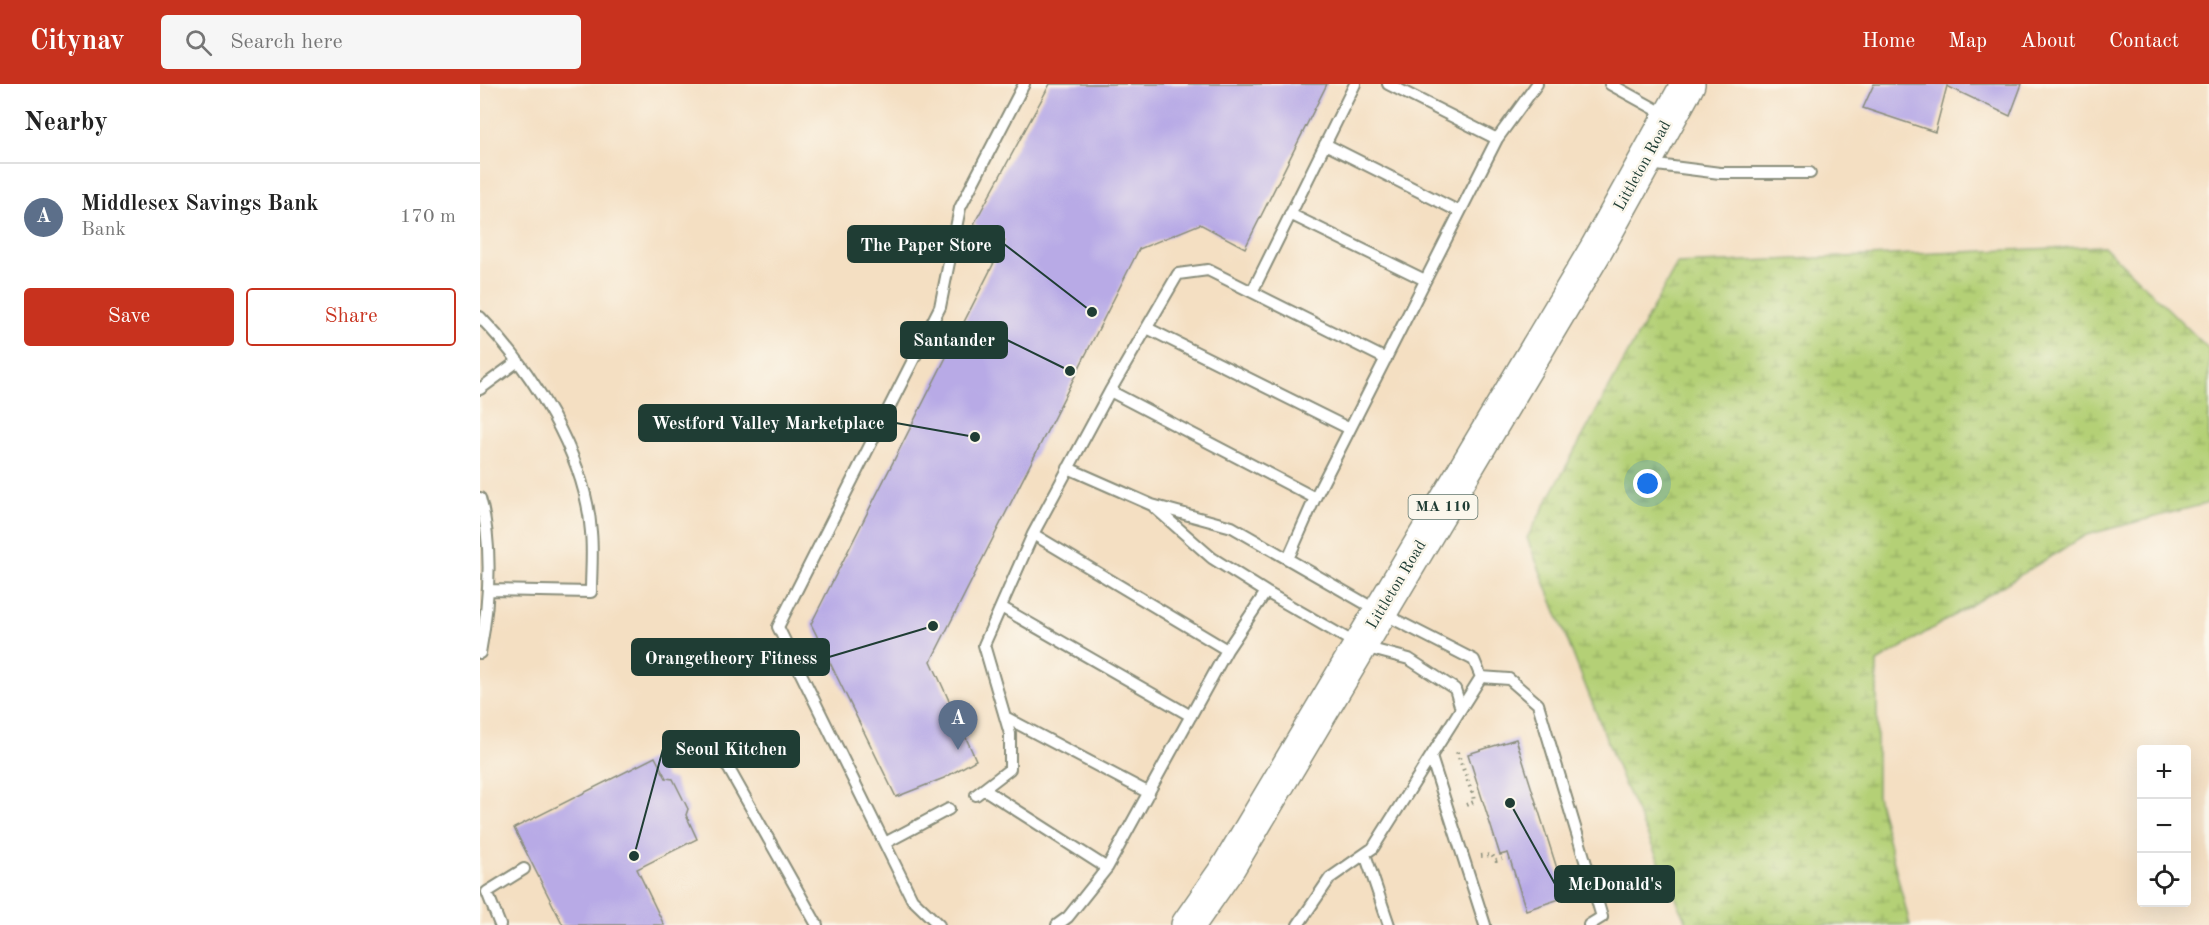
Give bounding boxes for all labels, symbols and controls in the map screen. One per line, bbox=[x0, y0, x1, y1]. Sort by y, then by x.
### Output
search box bbox=[161, 15, 581, 69]
icon: search bbox=[182, 26, 215, 59]
text: Citynav bbox=[30, 28, 125, 56]
text: Search here bbox=[230, 31, 343, 53]
text: Home bbox=[1862, 31, 1915, 52]
text: Map bbox=[1948, 31, 1987, 52]
text: About bbox=[2020, 31, 2076, 52]
text: Contact bbox=[2109, 31, 2179, 52]
text: Nearby bbox=[24, 110, 108, 136]
street label: Littleton Road bbox=[1612, 118, 1674, 214]
text: Middlesex Savings Bank bbox=[81, 193, 319, 215]
text: A bbox=[36, 207, 51, 227]
text: 170 m bbox=[400, 207, 456, 227]
text: Bank bbox=[81, 220, 126, 240]
callout: The Paper Store bbox=[848, 226, 1004, 262]
text: The Paper Store bbox=[860, 237, 992, 255]
button: Save bbox=[24, 288, 234, 346]
button: Share bbox=[246, 288, 456, 346]
callout: Santander bbox=[901, 322, 1007, 358]
text: Santander bbox=[913, 332, 995, 350]
callout: Westford Valley Marketplace bbox=[639, 405, 896, 441]
text: Westford Valley Marketplace bbox=[651, 415, 885, 433]
your location bbox=[1633, 469, 1662, 498]
road number: MA 110 bbox=[1408, 495, 1478, 519]
street label: Littleton Road bbox=[1364, 538, 1430, 632]
callout: Orangetheory Fitness bbox=[632, 639, 829, 675]
text: Orangetheory Fitness bbox=[645, 650, 818, 668]
pin: A bbox=[938, 700, 978, 750]
callout: Seoul Kitchen bbox=[663, 731, 799, 767]
text: Seoul Kitchen bbox=[675, 741, 787, 759]
map controls bbox=[2137, 745, 2191, 907]
button: + bbox=[2137, 745, 2191, 799]
button: − bbox=[2137, 799, 2191, 853]
button: locate bbox=[2137, 853, 2191, 907]
callout: McDonald's bbox=[1555, 866, 1674, 902]
text: McDonald's bbox=[1568, 876, 1662, 894]

